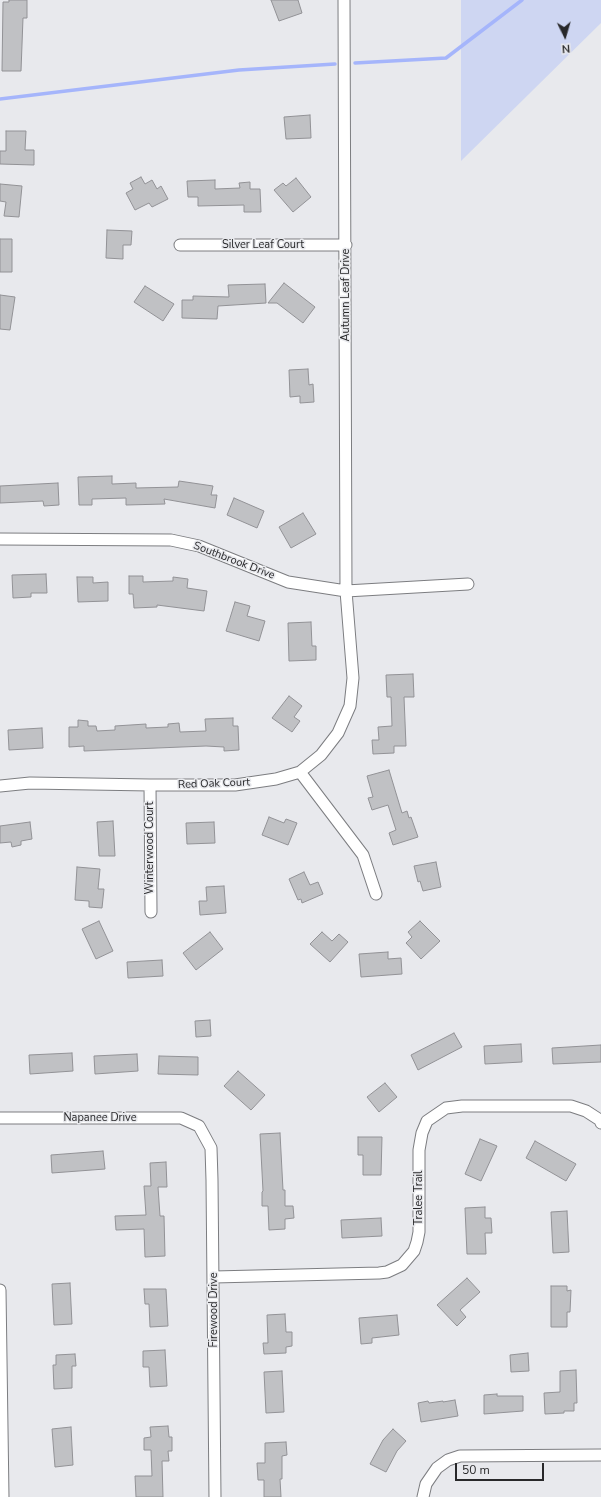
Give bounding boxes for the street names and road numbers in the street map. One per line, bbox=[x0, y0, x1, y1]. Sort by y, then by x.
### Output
street label: Silver Leaf Court bbox=[222, 238, 304, 252]
street label: Autumn Leaf Drive bbox=[339, 249, 353, 341]
street label: Southbrook Drive bbox=[191, 539, 277, 583]
street label: Red Oak Court bbox=[178, 776, 250, 792]
street label: Winterwood Court bbox=[143, 802, 157, 894]
street label: Napanee Drive bbox=[63, 1111, 137, 1125]
street label: Tralee Trail bbox=[412, 1171, 426, 1225]
street label: Firewood Drive bbox=[207, 1273, 221, 1347]

